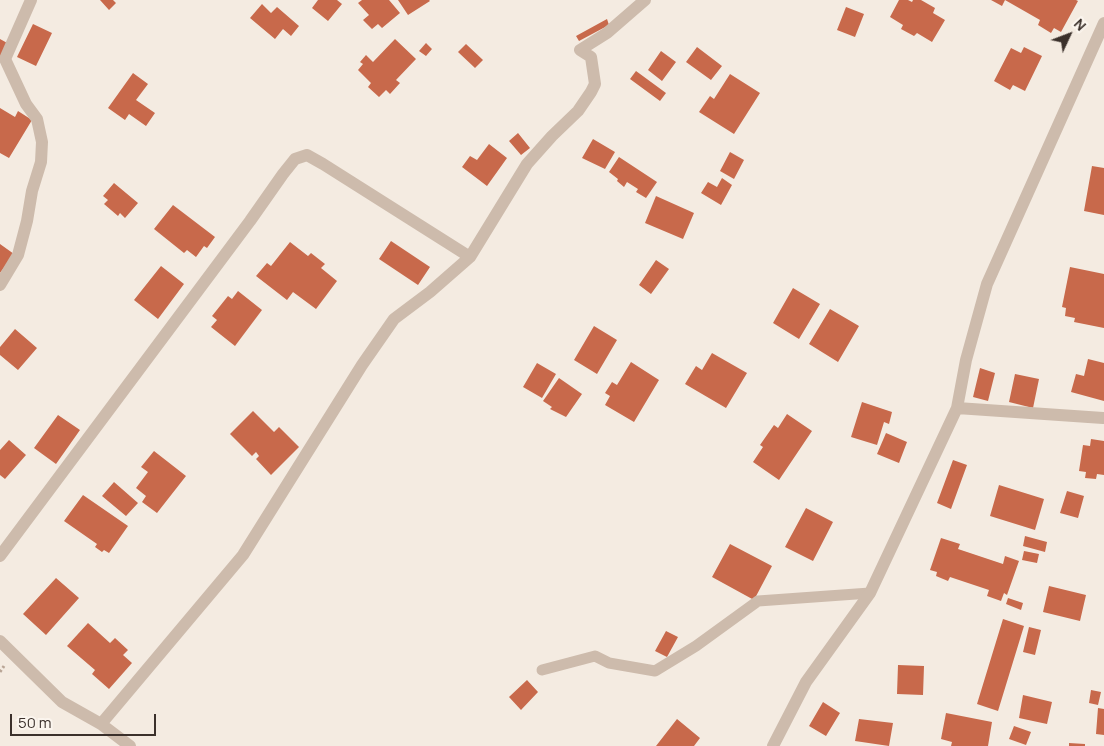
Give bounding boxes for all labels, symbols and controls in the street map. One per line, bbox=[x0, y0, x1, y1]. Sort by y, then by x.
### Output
north arrow bbox=[1044, 10, 1094, 60]
text: N bbox=[1070, 14, 1091, 35]
scale bar bbox=[12, 704, 159, 736]
text: 50 m bbox=[18, 712, 52, 733]

